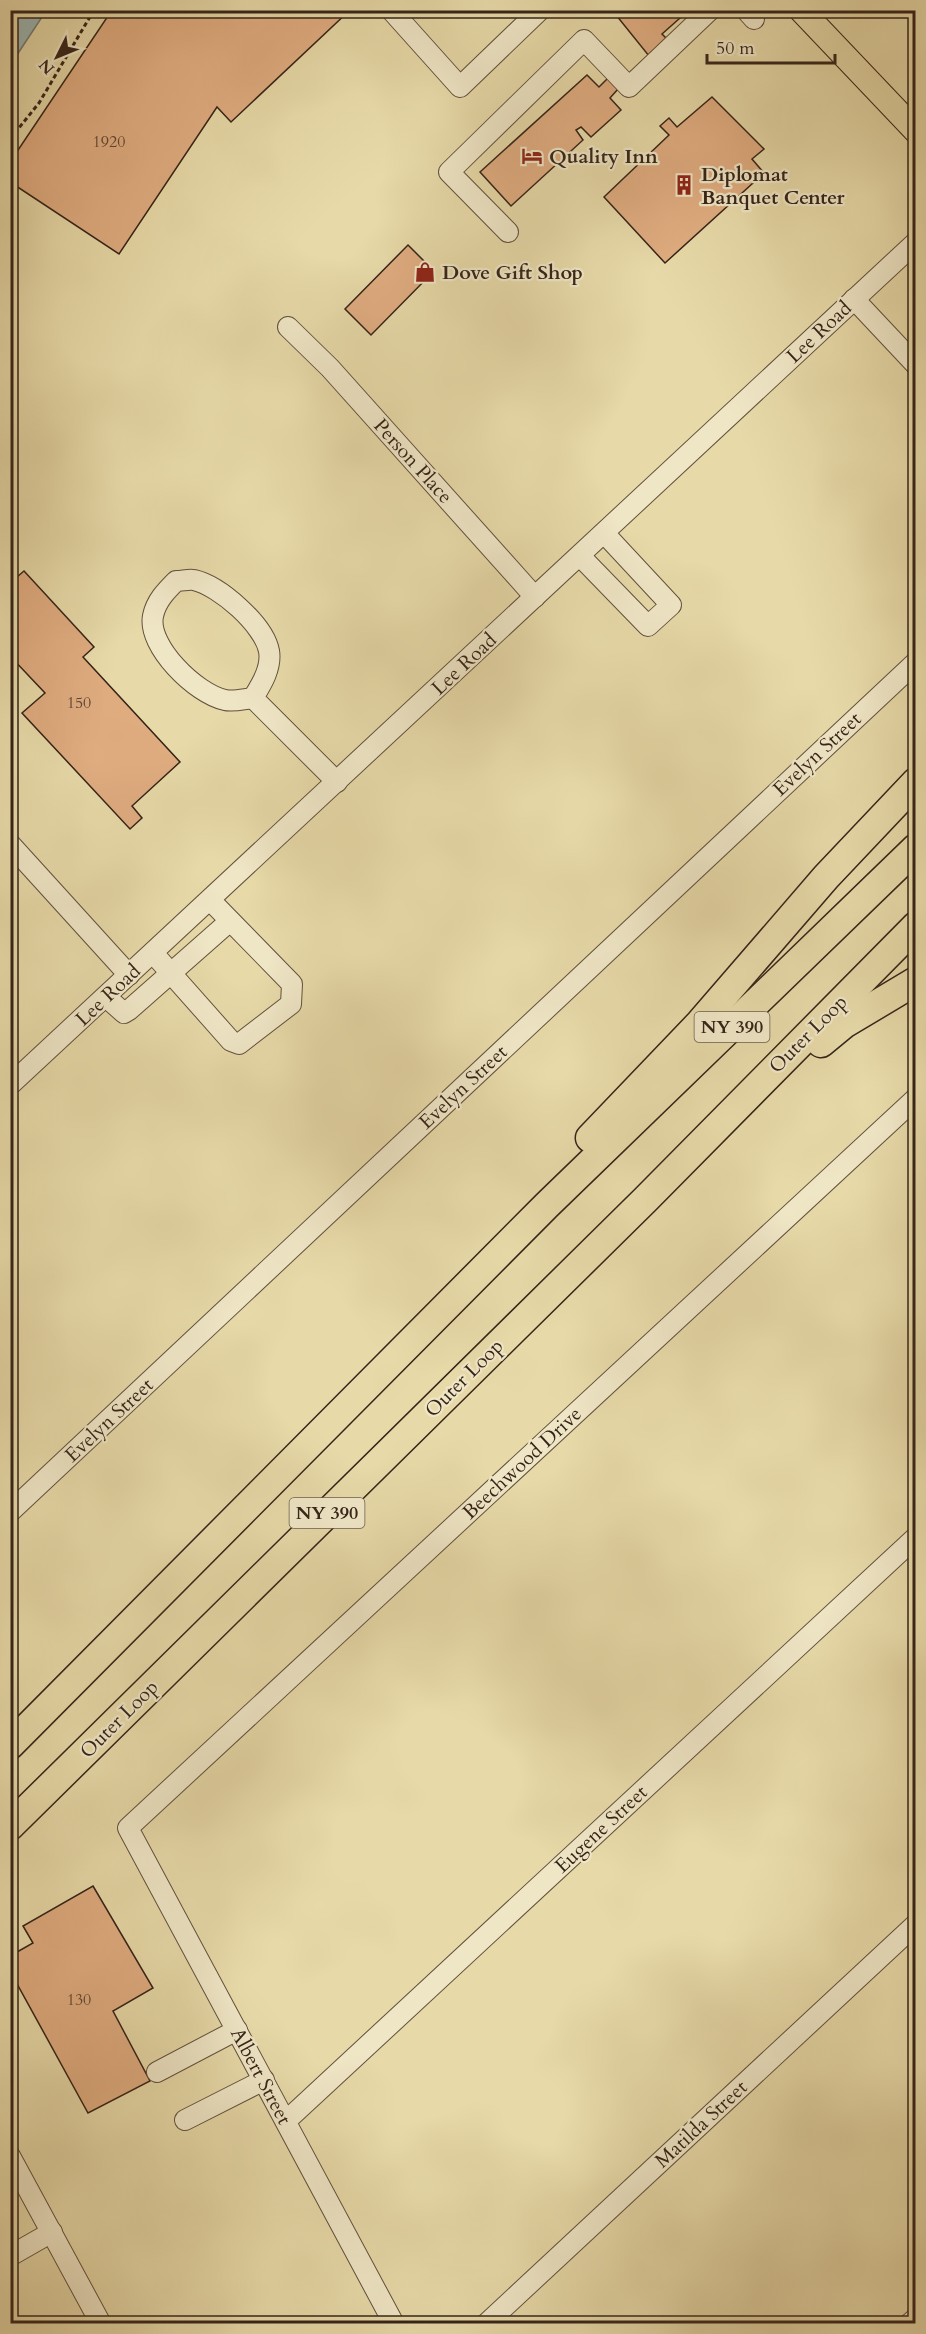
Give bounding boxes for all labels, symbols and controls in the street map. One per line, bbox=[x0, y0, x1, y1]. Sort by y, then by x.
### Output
north arrow bbox=[27, 27, 87, 87]
scale bar bbox=[707, 27, 834, 65]
text: 50 m bbox=[716, 36, 755, 61]
text: N bbox=[34, 54, 60, 79]
house number: 1920 bbox=[93, 131, 125, 153]
place label: Quality Inn bbox=[549, 143, 658, 170]
hotel icon: Quality Inn bbox=[520, 144, 544, 168]
place label: Diplomat Banquet Center bbox=[701, 161, 845, 211]
building icon: Diplomat Banquet Center bbox=[672, 173, 696, 197]
place label: Dove Gift Shop bbox=[442, 259, 583, 286]
shop icon: Dove Gift Shop bbox=[413, 260, 437, 284]
street label: Lee Road bbox=[781, 295, 858, 369]
street label: Person Place bbox=[367, 413, 459, 509]
street label: Lee Road bbox=[426, 627, 503, 701]
house number: 150 bbox=[67, 692, 91, 714]
street label: Evelyn Street bbox=[767, 705, 868, 802]
street label: Lee Road bbox=[70, 958, 147, 1032]
street label: Outer Loop bbox=[763, 989, 853, 1079]
road number: NY 390 bbox=[694, 1012, 770, 1042]
street label: Evelyn Street bbox=[413, 1038, 514, 1135]
street label: Outer Loop bbox=[419, 1333, 509, 1423]
street label: Evelyn Street bbox=[59, 1371, 160, 1468]
street label: Beechwood Drive bbox=[457, 1401, 587, 1525]
road number: NY 390 bbox=[290, 1498, 364, 1528]
street label: Outer Loop bbox=[74, 1674, 164, 1764]
street label: Eugene Street bbox=[549, 1779, 654, 1879]
house number: 130 bbox=[67, 1989, 91, 2011]
street label: Albert Street bbox=[224, 2023, 298, 2130]
street label: Matilda Street bbox=[649, 2074, 754, 2174]

